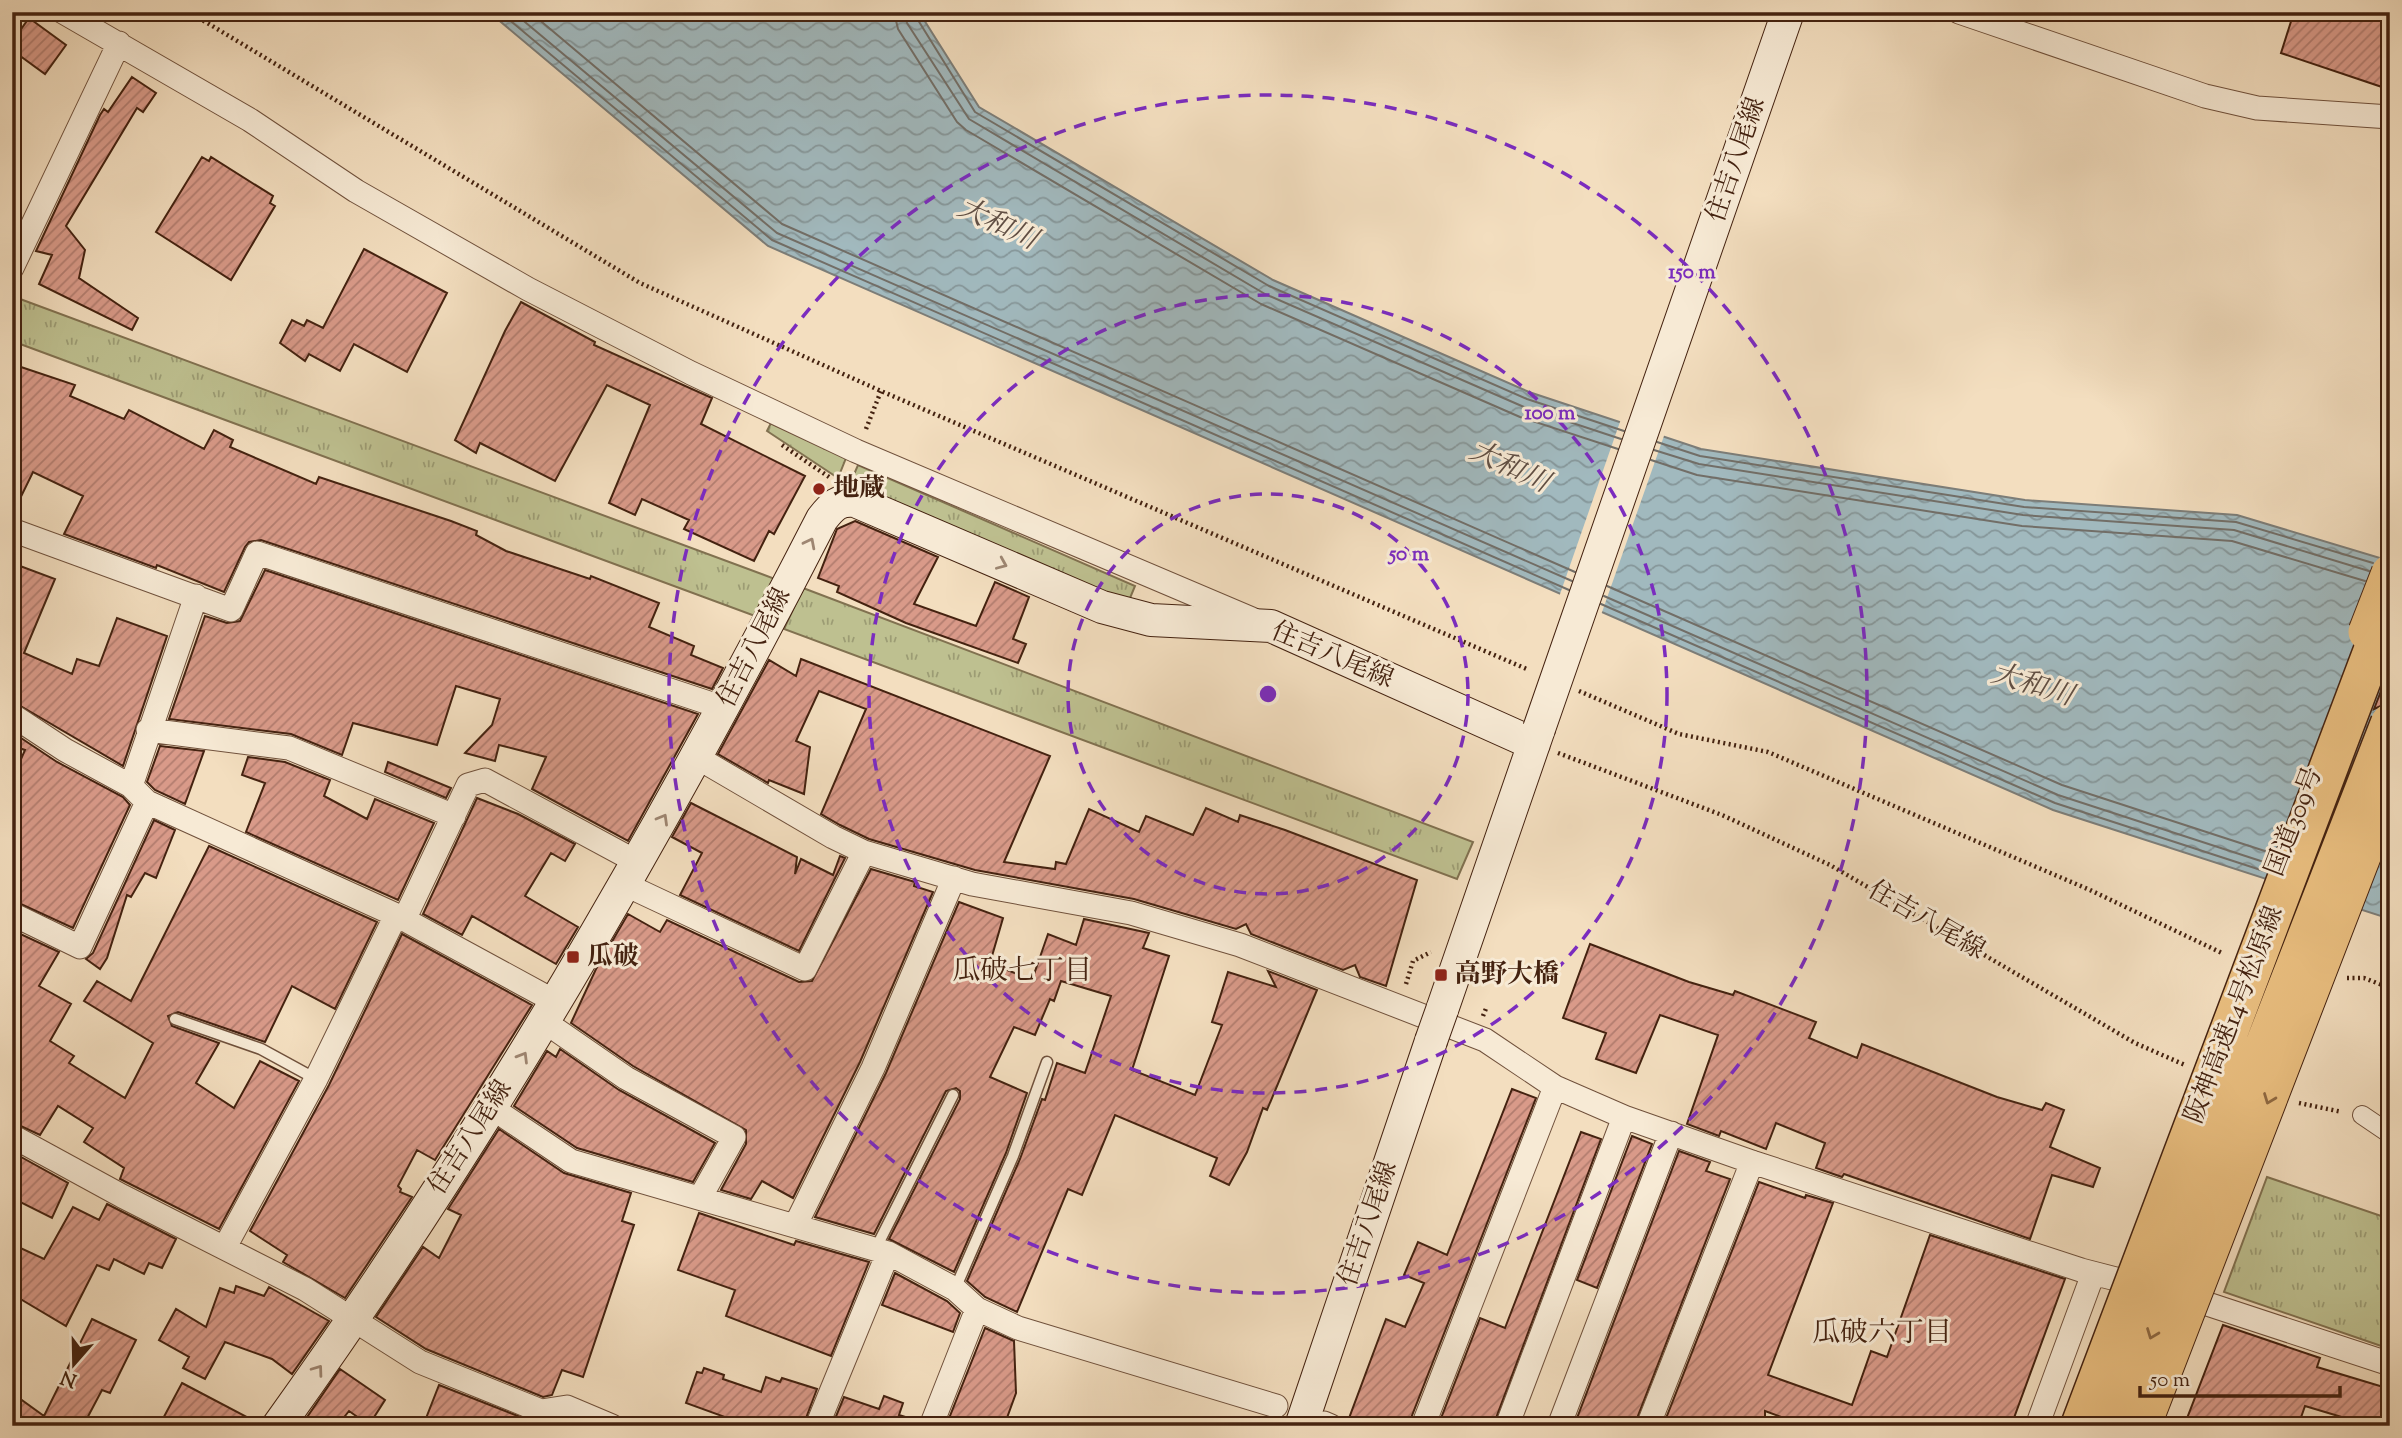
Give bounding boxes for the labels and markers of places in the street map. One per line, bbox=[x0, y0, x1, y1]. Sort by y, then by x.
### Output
place label: 地蔵 bbox=[833, 471, 885, 508]
marker: 地蔵 bbox=[811, 481, 827, 497]
centre of rings bbox=[1256, 682, 1280, 706]
place label: 瓜破 bbox=[587, 939, 639, 976]
marker: 瓜破 bbox=[565, 949, 581, 965]
place label: 高野大橋 bbox=[1455, 957, 1559, 994]
marker: 高野大橋 bbox=[1433, 967, 1449, 983]

